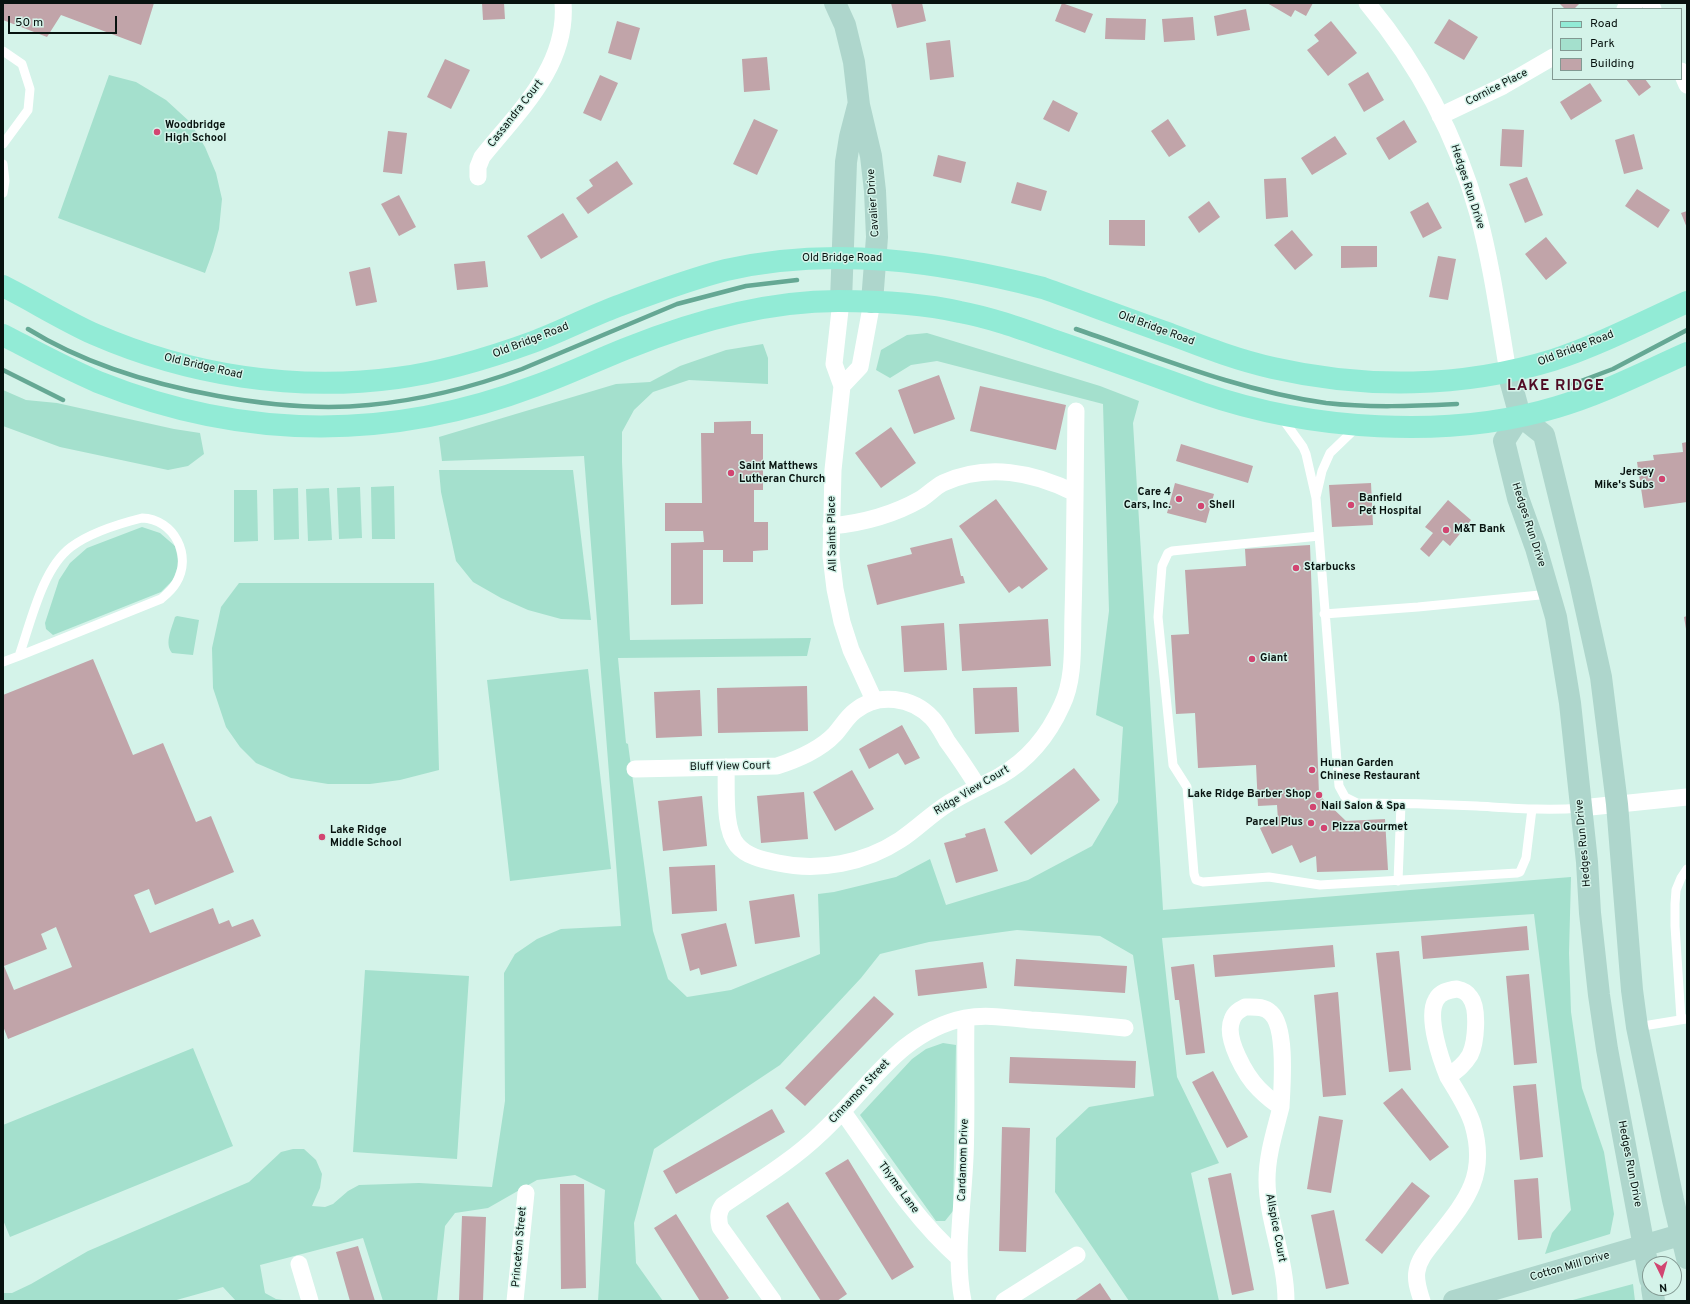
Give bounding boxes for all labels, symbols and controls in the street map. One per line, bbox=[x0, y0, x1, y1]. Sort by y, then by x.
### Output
scale bar bbox=[10, 8, 119, 34]
legend bbox=[1552, 8, 1682, 80]
text: 50 m bbox=[15, 15, 43, 31]
text: Road bbox=[1590, 16, 1618, 32]
text: Park bbox=[1590, 36, 1615, 52]
text: Building bbox=[1590, 56, 1634, 72]
street label: Cornice Place bbox=[1464, 67, 1530, 109]
street label: Cassandra Court bbox=[485, 78, 547, 150]
place label: Woodbridge High School bbox=[165, 119, 226, 145]
marker: Woodbridge High School bbox=[152, 127, 162, 137]
street label: Hedges Run Drive bbox=[1447, 143, 1487, 231]
street label: Cavalier Drive bbox=[865, 168, 883, 238]
street label: Old Bridge Road bbox=[802, 252, 882, 266]
street label: Old Bridge Road bbox=[1116, 309, 1196, 349]
street label: Old Bridge Road bbox=[491, 320, 571, 362]
street label: Old Bridge Road bbox=[1536, 328, 1616, 370]
street label: Old Bridge Road bbox=[162, 352, 244, 382]
district label: LAKE RIDGE bbox=[1507, 378, 1605, 396]
place label: Saint Matthews Lutheran Church bbox=[739, 460, 825, 486]
place label: Jersey Mike's Subs bbox=[1594, 466, 1654, 492]
marker: Saint Matthews Lutheran Church bbox=[726, 468, 736, 478]
marker: Jersey Mike's Subs bbox=[1657, 474, 1667, 484]
street label: Hedges Run Drive bbox=[1508, 481, 1548, 569]
place label: Care 4 Cars, Inc. bbox=[1124, 486, 1171, 512]
place label: Banfield Pet Hospital bbox=[1359, 492, 1422, 518]
marker: Care 4 Cars, Inc. bbox=[1174, 494, 1184, 504]
street label: All Saints Place bbox=[826, 496, 840, 572]
place label: Shell bbox=[1209, 499, 1235, 513]
marker: Banfield Pet Hospital bbox=[1346, 500, 1356, 510]
marker: Shell bbox=[1196, 501, 1206, 511]
place label: M&T Bank bbox=[1454, 523, 1506, 537]
marker: M&T Bank bbox=[1441, 525, 1451, 535]
place label: Starbucks bbox=[1304, 561, 1356, 575]
marker: Starbucks bbox=[1291, 563, 1301, 573]
place label: Giant bbox=[1260, 652, 1287, 666]
marker: Giant bbox=[1247, 654, 1257, 664]
place label: Hunan Garden Chinese Restaurant bbox=[1320, 757, 1420, 783]
street label: Bluff View Court bbox=[690, 760, 770, 774]
street label: Ridge View Court bbox=[932, 763, 1012, 819]
marker: Hunan Garden Chinese Restaurant bbox=[1307, 765, 1317, 775]
place label: Lake Ridge Barber Shop bbox=[1188, 788, 1311, 802]
marker: Lake Ridge Barber Shop bbox=[1314, 790, 1324, 800]
street label: Hedges Run Drive bbox=[1574, 799, 1594, 887]
place label: Nail Salon & Spa bbox=[1321, 800, 1405, 814]
marker: Nail Salon & Spa bbox=[1308, 802, 1318, 812]
place label: Parcel Plus bbox=[1246, 816, 1303, 830]
marker: Parcel Plus bbox=[1306, 818, 1316, 828]
place label: Pizza Gourmet bbox=[1332, 821, 1408, 835]
marker: Pizza Gourmet bbox=[1319, 823, 1329, 833]
place label: Lake Ridge Middle School bbox=[330, 824, 402, 850]
marker: Lake Ridge Middle School bbox=[317, 832, 327, 842]
street label: Cinnamon Street bbox=[827, 1057, 893, 1127]
street label: Cardamom Drive bbox=[956, 1118, 972, 1202]
street label: Hedges Run Drive bbox=[1614, 1120, 1644, 1208]
street label: Thyme Lane bbox=[875, 1160, 921, 1216]
street label: Allspice Court bbox=[1262, 1193, 1288, 1263]
street label: Princeton Street bbox=[510, 1206, 530, 1288]
street label: Cotton Mill Drive bbox=[1529, 1249, 1611, 1285]
north arrow bbox=[1642, 1256, 1682, 1296]
text: N bbox=[1658, 1280, 1668, 1294]

